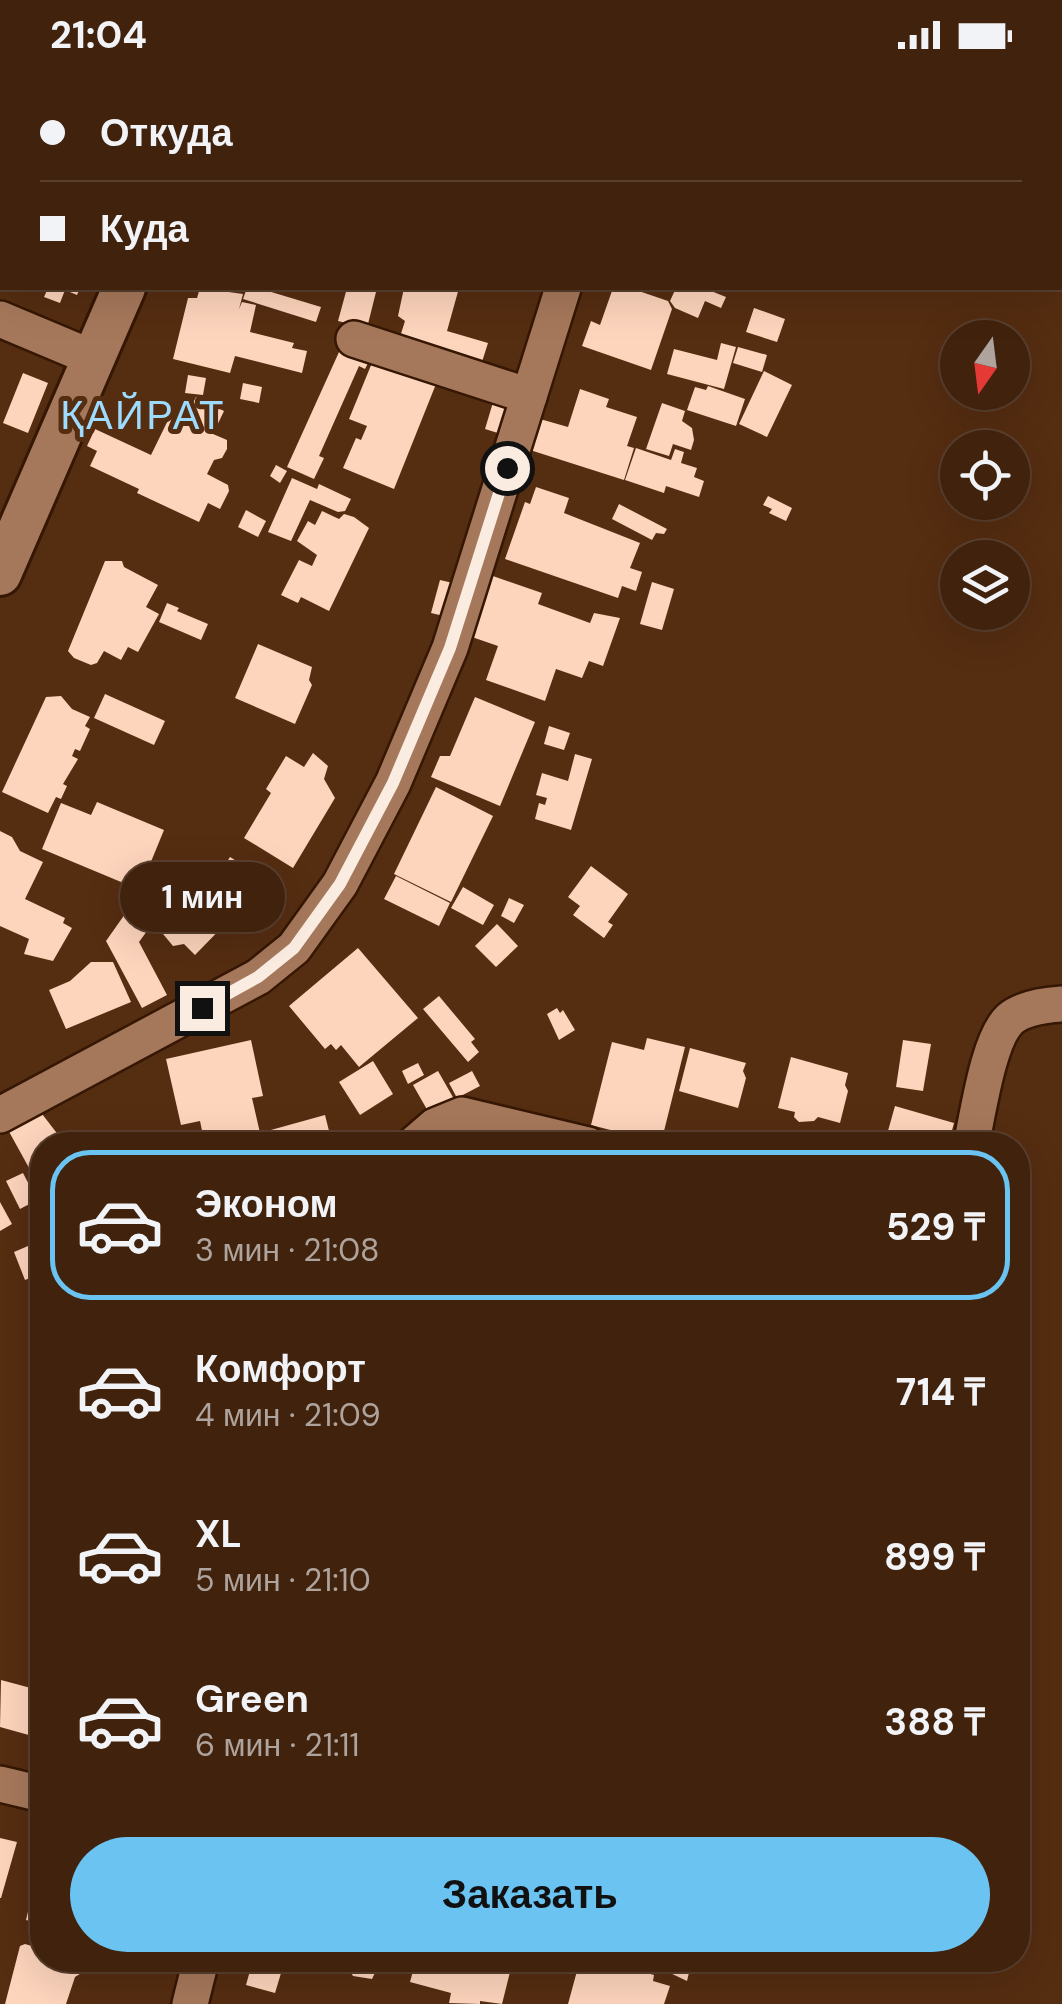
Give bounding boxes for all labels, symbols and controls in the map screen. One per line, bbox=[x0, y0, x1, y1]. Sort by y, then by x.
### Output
text: 21:04 bbox=[50, 10, 147, 60]
text: Откуда bbox=[100, 108, 233, 158]
text: Куда bbox=[100, 204, 189, 254]
north arrow bbox=[940, 320, 1030, 410]
map controls bbox=[940, 320, 1030, 630]
district label: ҚАЙРАТ bbox=[60, 389, 226, 441]
button: locate bbox=[940, 430, 1030, 520]
route start bbox=[485, 446, 530, 491]
button: layers bbox=[940, 540, 1030, 630]
callout: 1 мин bbox=[120, 863, 284, 933]
text: 1 мин bbox=[162, 876, 243, 918]
route end bbox=[180, 986, 225, 1031]
text: Эконом bbox=[195, 1179, 338, 1229]
icon: car bbox=[75, 1180, 165, 1270]
text: 529 ₸ bbox=[886, 1202, 985, 1252]
text: 3 мин · 21:08 bbox=[195, 1229, 380, 1271]
text: Комфорт bbox=[195, 1344, 366, 1394]
icon: car bbox=[75, 1345, 165, 1435]
text: 714 ₸ bbox=[896, 1367, 985, 1417]
text: 4 мин · 21:09 bbox=[195, 1394, 381, 1436]
text: XL bbox=[195, 1509, 242, 1559]
icon: car bbox=[75, 1510, 165, 1600]
text: 899 ₸ bbox=[884, 1532, 985, 1582]
text: 5 мин · 21:10 bbox=[195, 1559, 371, 1601]
text: Green bbox=[195, 1674, 309, 1724]
icon: car bbox=[75, 1675, 165, 1765]
text: 388 ₸ bbox=[884, 1697, 985, 1747]
text: 6 мин · 21:11 bbox=[195, 1724, 359, 1766]
button: Заказать bbox=[70, 1837, 990, 1952]

